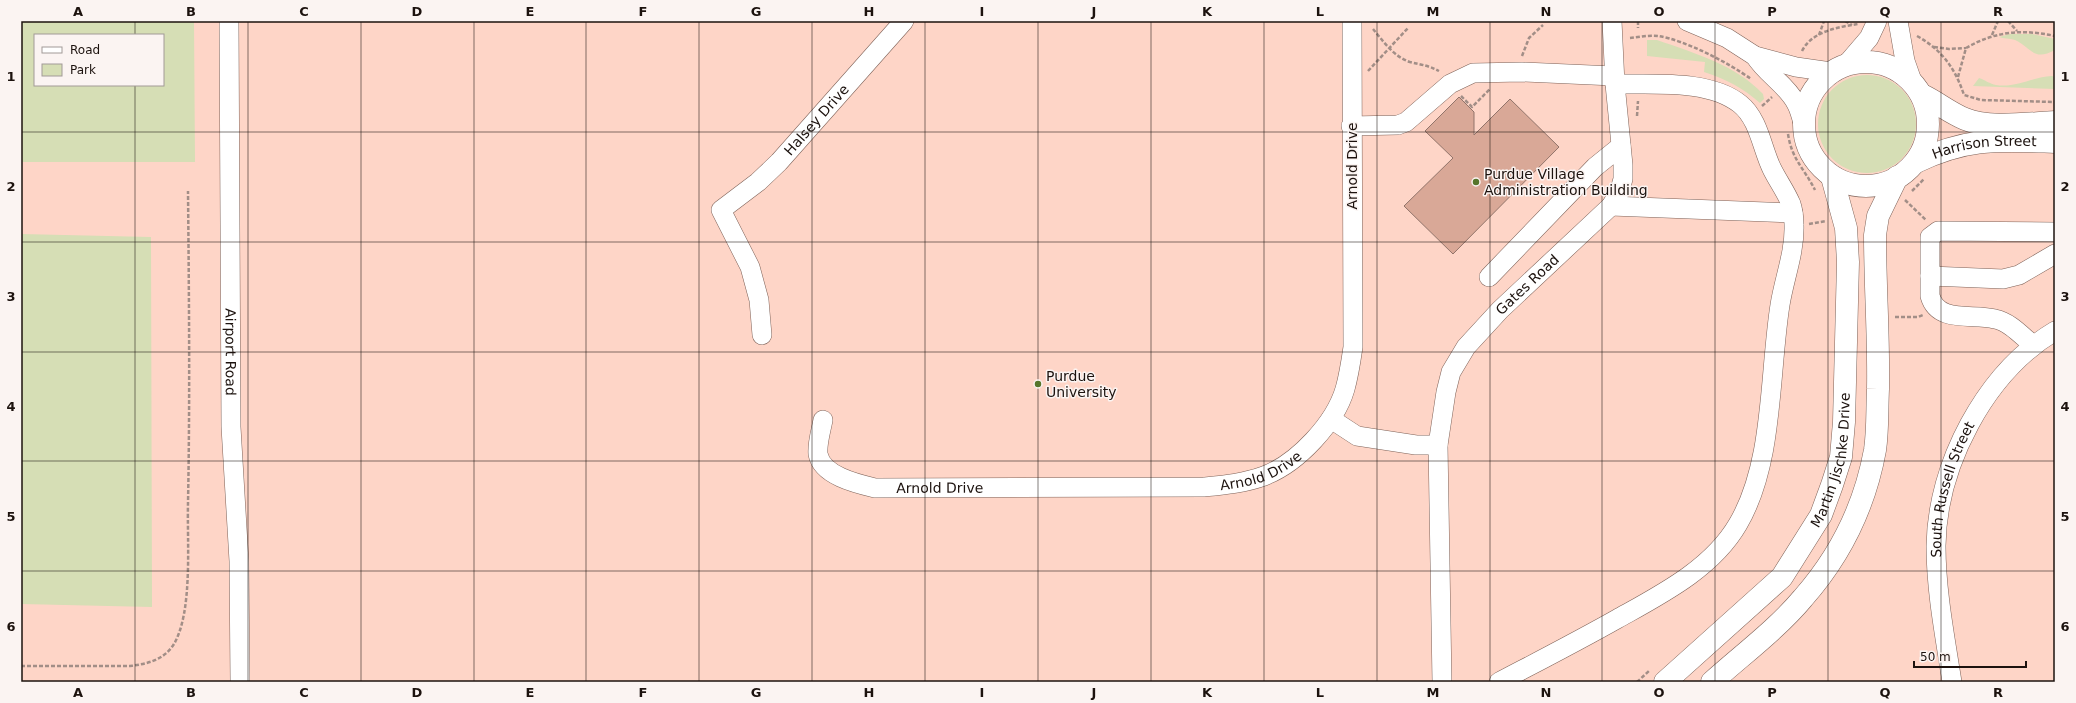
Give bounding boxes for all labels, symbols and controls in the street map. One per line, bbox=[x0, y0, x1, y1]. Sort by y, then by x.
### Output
text: A bbox=[73, 4, 83, 19]
text: B bbox=[186, 4, 196, 19]
text: C bbox=[299, 4, 309, 19]
text: D bbox=[412, 4, 423, 19]
text: E bbox=[526, 4, 534, 19]
text: F bbox=[639, 4, 647, 19]
text: G bbox=[751, 4, 761, 19]
text: H bbox=[864, 4, 874, 19]
text: I bbox=[980, 4, 984, 19]
text: J bbox=[1091, 4, 1096, 19]
text: K bbox=[1202, 4, 1213, 19]
text: L bbox=[1316, 4, 1324, 19]
text: M bbox=[1427, 4, 1439, 19]
text: N bbox=[1541, 4, 1551, 19]
text: O bbox=[1653, 4, 1665, 19]
text: P bbox=[1767, 4, 1777, 19]
text: Q bbox=[1879, 4, 1891, 19]
text: R bbox=[1993, 4, 2003, 19]
legend bbox=[34, 34, 164, 86]
text: Road bbox=[70, 43, 100, 57]
text: Park bbox=[70, 63, 96, 77]
text: 1 bbox=[6, 69, 16, 84]
text: 1 bbox=[2060, 69, 2070, 84]
street label: Halsey Drive bbox=[781, 81, 852, 158]
street label: Arnold Drive bbox=[1344, 122, 1360, 210]
street label: Harrison Street bbox=[1930, 133, 2037, 162]
place label: Purdue Village Administration Building bbox=[1484, 166, 1648, 198]
marker: Purdue Village Administration Building bbox=[1471, 177, 1481, 187]
text: 2 bbox=[6, 179, 16, 194]
text: 2 bbox=[2060, 179, 2070, 194]
street label: Gates Road bbox=[1492, 251, 1562, 318]
text: 3 bbox=[6, 289, 16, 304]
text: 3 bbox=[2060, 289, 2070, 304]
street label: Airport Road bbox=[222, 308, 239, 396]
place label: Purdue University bbox=[1046, 368, 1117, 400]
marker: Purdue University bbox=[1033, 379, 1043, 389]
street label: Martin Jischke Drive bbox=[1807, 392, 1853, 530]
text: 4 bbox=[6, 399, 16, 414]
text: 4 bbox=[2060, 399, 2070, 414]
street label: South Russell Street bbox=[1928, 418, 1978, 558]
street label: Arnold Drive bbox=[1219, 448, 1305, 493]
street label: Arnold Drive bbox=[896, 480, 983, 496]
text: 5 bbox=[6, 509, 16, 524]
text: 5 bbox=[2060, 509, 2070, 524]
text: 6 bbox=[6, 619, 16, 634]
text: 6 bbox=[2060, 619, 2070, 634]
scale bar bbox=[1914, 643, 2026, 669]
text: 50 m bbox=[1920, 650, 1951, 664]
text: A bbox=[73, 685, 83, 700]
text: B bbox=[186, 685, 196, 700]
text: C bbox=[299, 685, 309, 700]
text: D bbox=[412, 685, 423, 700]
text: E bbox=[526, 685, 534, 700]
text: F bbox=[639, 685, 647, 700]
text: G bbox=[751, 685, 761, 700]
text: H bbox=[864, 685, 874, 700]
text: I bbox=[980, 685, 984, 700]
text: J bbox=[1091, 685, 1096, 700]
text: K bbox=[1202, 685, 1213, 700]
text: L bbox=[1316, 685, 1324, 700]
text: M bbox=[1427, 685, 1439, 700]
text: N bbox=[1541, 685, 1551, 700]
text: O bbox=[1653, 685, 1665, 700]
text: P bbox=[1767, 685, 1777, 700]
text: Q bbox=[1879, 685, 1891, 700]
text: R bbox=[1993, 685, 2003, 700]

